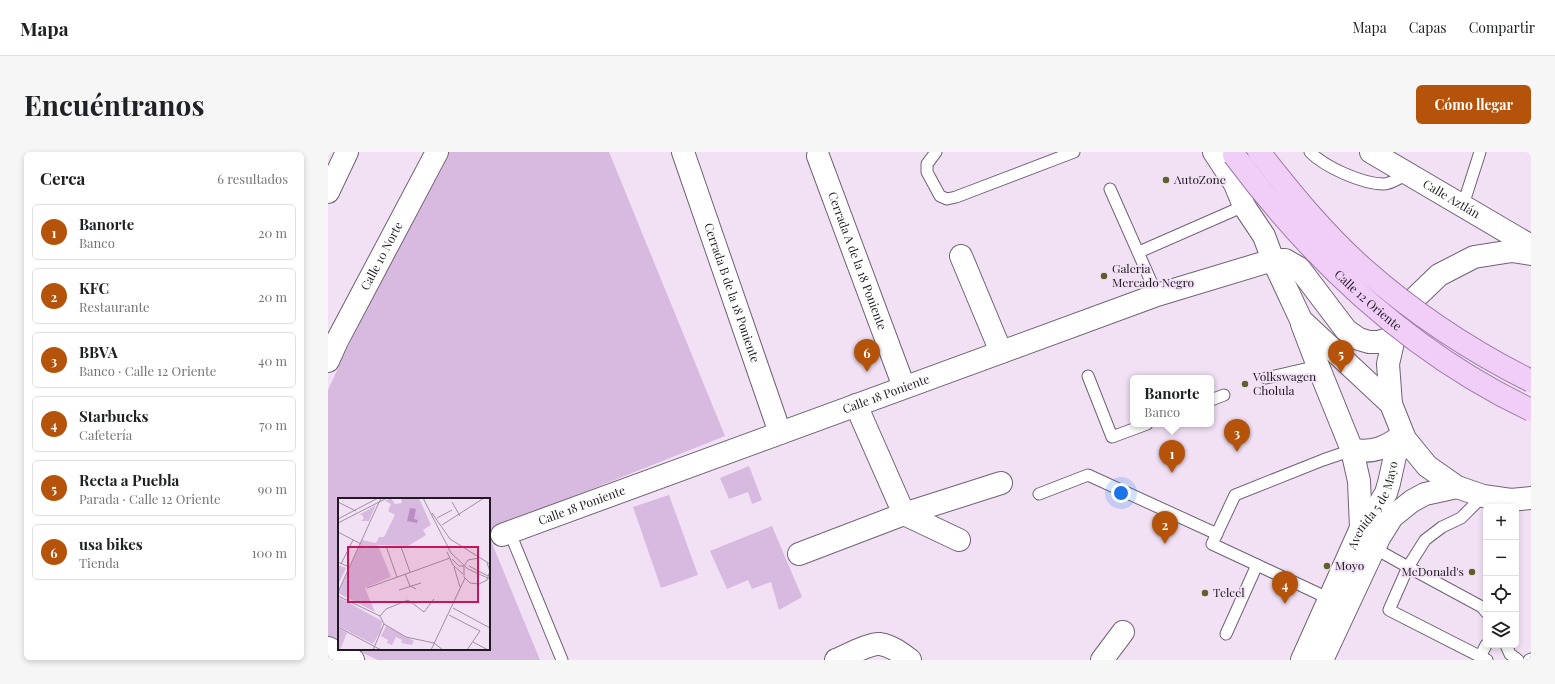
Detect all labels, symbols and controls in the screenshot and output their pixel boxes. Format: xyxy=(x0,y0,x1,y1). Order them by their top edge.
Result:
text: Mapa xyxy=(20,15,69,41)
text: Mapa xyxy=(1352,18,1387,37)
text: Capas xyxy=(1409,18,1447,37)
text: Compartir xyxy=(1469,18,1535,37)
button: Cómo llegar xyxy=(1416,85,1531,124)
text: Encuéntranos xyxy=(24,86,204,123)
text: Cerca xyxy=(40,167,85,189)
text: 6 resultados xyxy=(217,170,288,187)
place label: AutoZone xyxy=(1173,171,1226,187)
marker: AutoZone xyxy=(1161,175,1171,185)
street label: Calle Aztlán xyxy=(1420,175,1483,221)
street label: Cerrada A de la 18 Poniente xyxy=(825,189,891,332)
text: Banorte xyxy=(79,214,134,234)
street label: Calle 10 Norte xyxy=(356,219,406,293)
street label: Cerrada B de la 18 Poniente xyxy=(701,221,764,364)
text: 1 xyxy=(52,224,56,241)
text: 20 m xyxy=(258,224,287,241)
text: Banco xyxy=(79,234,115,251)
place label: Galeria Mercado Negro xyxy=(1112,260,1195,290)
street label: Calle 12 Oriente xyxy=(1331,266,1405,334)
marker: Galeria Mercado Negro xyxy=(1099,271,1109,281)
text: KFC xyxy=(79,278,109,298)
text: 2 xyxy=(51,288,57,305)
text: 20 m xyxy=(258,288,287,305)
text: Restaurante xyxy=(79,298,150,315)
pin: 6 xyxy=(854,339,880,372)
pin: 5 xyxy=(1328,340,1354,373)
text: BBVA xyxy=(79,342,118,362)
text: 3 xyxy=(51,352,57,369)
text: 40 m xyxy=(258,352,287,369)
text: Banco · Calle 12 Oriente xyxy=(79,362,216,379)
place label: Volkswagen Cholula xyxy=(1252,368,1316,398)
street label: Calle 18 Poniente xyxy=(840,370,931,417)
popup xyxy=(1130,375,1214,427)
marker: Volkswagen Cholula xyxy=(1240,379,1250,389)
text: Banorte xyxy=(1144,383,1200,403)
text: Banco xyxy=(1144,403,1180,420)
text: Starbucks xyxy=(79,406,149,426)
text: 4 xyxy=(51,416,57,433)
text: 70 m xyxy=(259,416,287,433)
pin: 3 xyxy=(1224,419,1250,452)
text: Cafetería xyxy=(79,426,132,443)
pin: 1 xyxy=(1159,440,1185,473)
street label: Avenida 5 de Mayo xyxy=(1343,459,1401,553)
text: Recta a Puebla xyxy=(79,470,179,490)
text: 5 xyxy=(51,480,57,497)
text: 90 m xyxy=(258,480,287,497)
street label: Calle 18 Poniente xyxy=(536,482,627,528)
your location xyxy=(1111,483,1131,503)
text: Parada · Calle 12 Oriente xyxy=(79,490,221,507)
inset map xyxy=(338,498,490,650)
map controls xyxy=(1483,504,1519,648)
button: + xyxy=(1483,504,1519,540)
pin: 2 xyxy=(1152,511,1178,544)
text: usa bikes xyxy=(79,534,143,554)
button: − xyxy=(1483,540,1519,576)
text: 6 xyxy=(50,544,58,561)
text: 100 m xyxy=(252,544,287,561)
text: Tienda xyxy=(79,554,119,571)
place label: Moyo xyxy=(1335,557,1365,573)
marker: Moyo xyxy=(1322,561,1332,571)
place label: McDonald's xyxy=(1402,563,1464,579)
marker: McDonald's xyxy=(1467,567,1477,577)
pin: 4 xyxy=(1272,571,1298,604)
button: locate xyxy=(1483,576,1519,612)
place label: Telcel xyxy=(1213,584,1245,600)
marker: Telcel xyxy=(1200,588,1210,598)
button: layers xyxy=(1483,612,1519,648)

